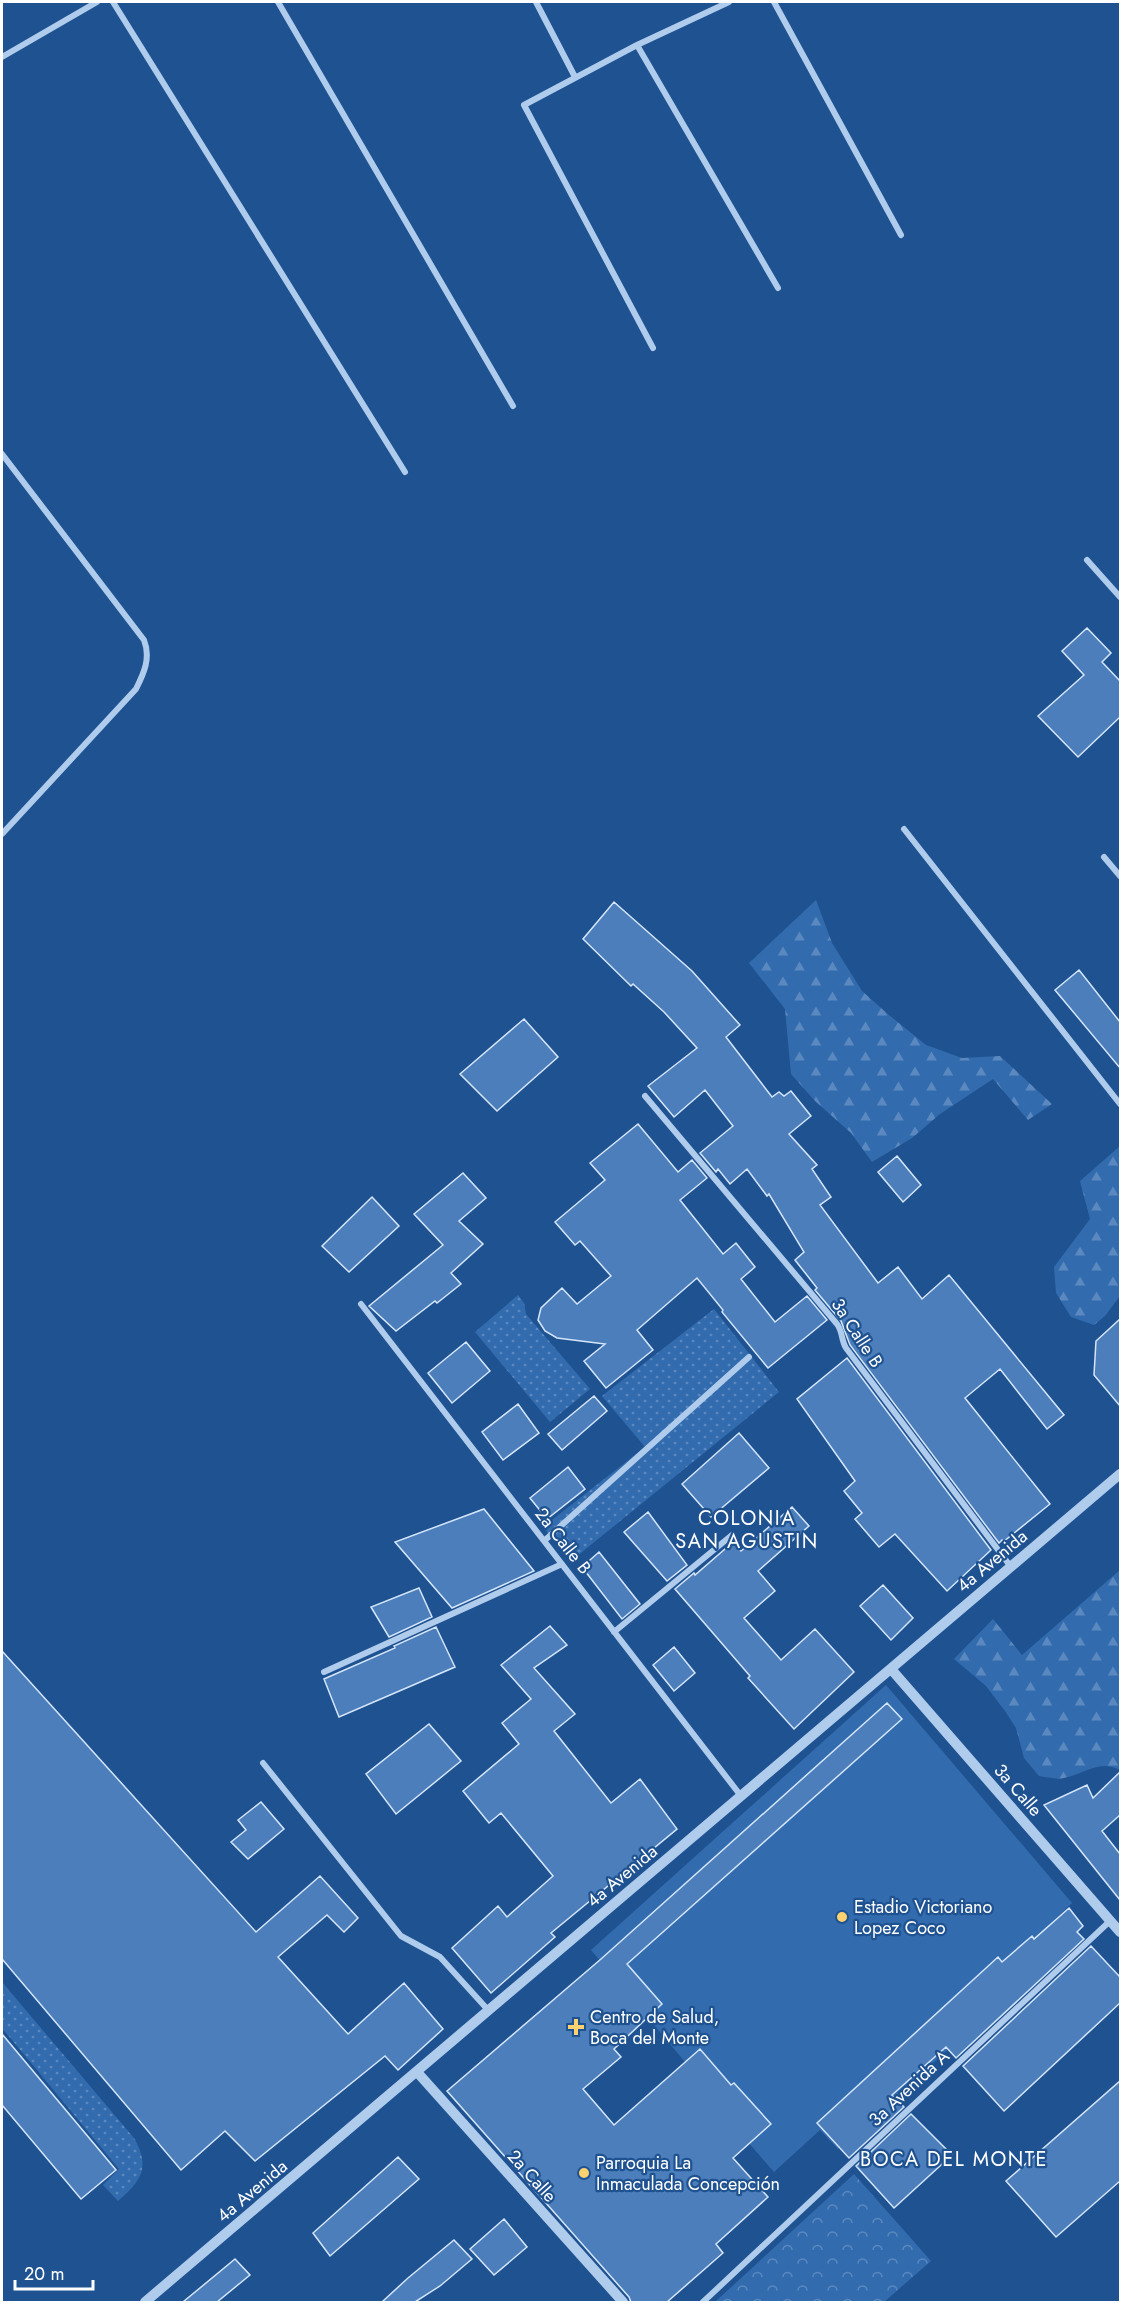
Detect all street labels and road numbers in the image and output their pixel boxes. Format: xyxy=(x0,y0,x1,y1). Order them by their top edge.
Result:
street label: 3a Calle B xyxy=(825,1293,889,1373)
street label: 2a Calle B xyxy=(529,1502,597,1580)
street label: 4a Avenida xyxy=(951,1524,1033,1598)
street label: 3a Calle xyxy=(988,1758,1048,1822)
street label: 4a Avenida xyxy=(581,1839,663,1913)
street label: 3a Avenida A xyxy=(863,2044,955,2132)
street label: 2a Calle xyxy=(501,2144,563,2208)
street label: 4a Avenida xyxy=(211,2154,293,2228)

